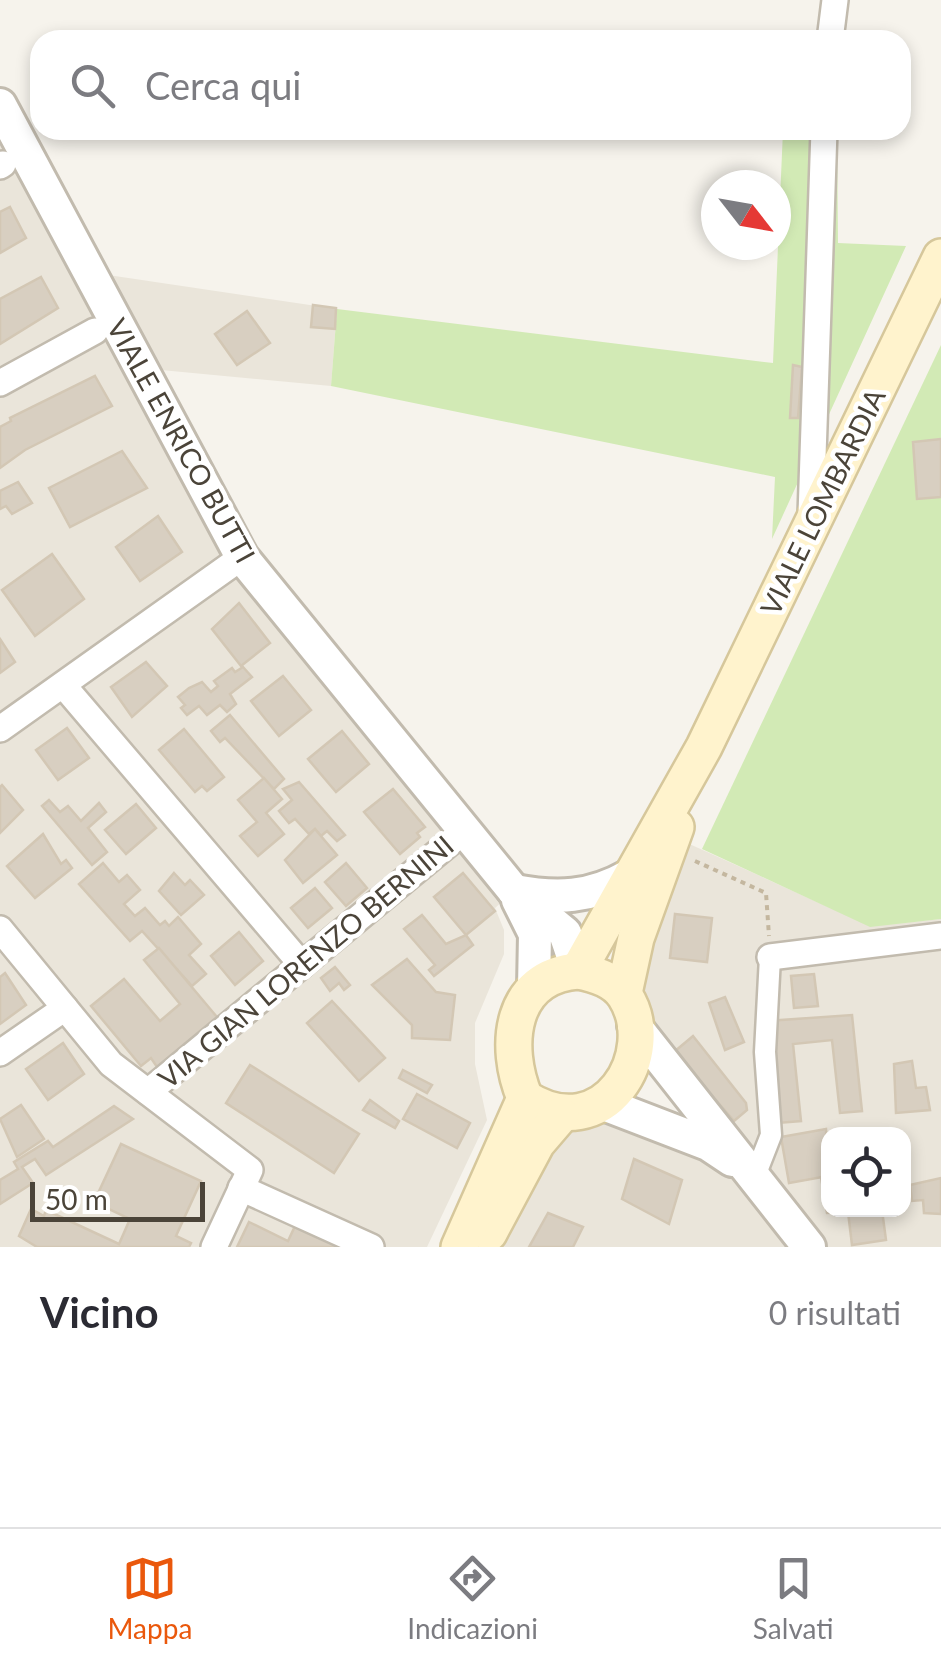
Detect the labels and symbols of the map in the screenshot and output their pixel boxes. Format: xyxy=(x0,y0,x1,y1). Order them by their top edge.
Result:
north arrow xyxy=(701,170,791,260)
street label: VIALE ENRICO BUTTI xyxy=(101,312,263,569)
street label: VIALE LOMBARDIA xyxy=(753,383,892,620)
street label: VIA GIAN LORENZO BERNINI xyxy=(151,828,460,1095)
scale bar xyxy=(30,1177,205,1222)

